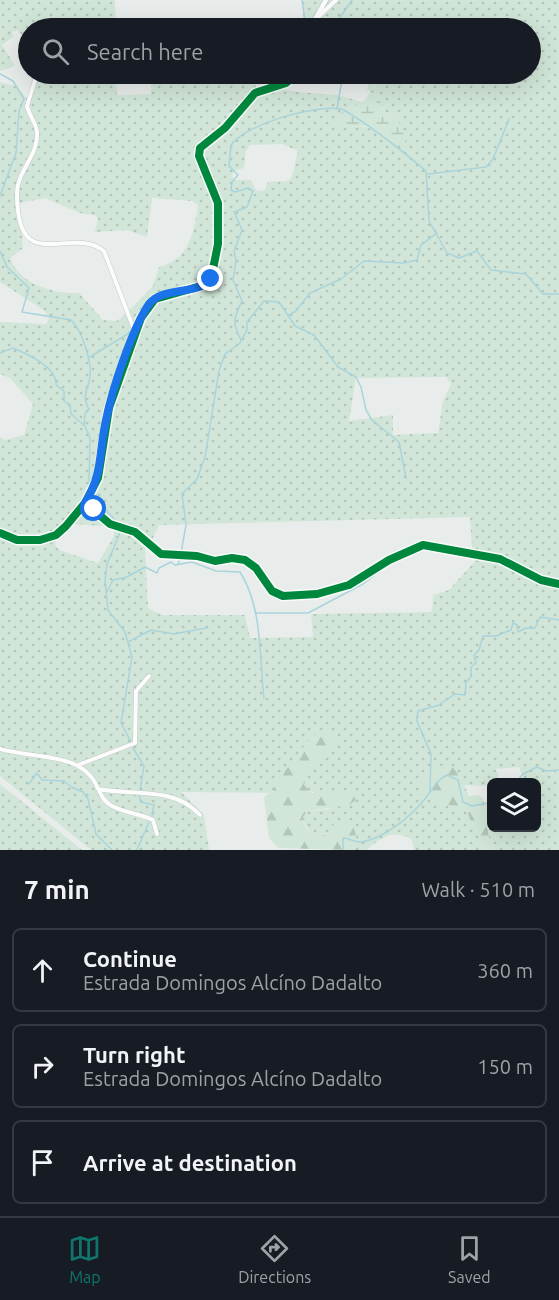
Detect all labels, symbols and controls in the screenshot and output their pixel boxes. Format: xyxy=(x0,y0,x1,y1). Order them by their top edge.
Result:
search box xyxy=(18,18,541,84)
icon: search xyxy=(39,35,72,68)
text: Search here xyxy=(87,39,203,64)
route end xyxy=(197,265,223,291)
route start xyxy=(80,495,106,521)
map controls xyxy=(487,778,541,832)
button: layers xyxy=(487,778,541,832)
text: 7 min xyxy=(24,875,90,904)
text: Walk · 510 m xyxy=(422,878,535,901)
text: Continue xyxy=(83,946,177,971)
icon: ahead xyxy=(26,954,59,987)
text: 360 m xyxy=(477,959,533,982)
text: Estrada Domingos Alcíno Dadalto xyxy=(83,971,382,994)
text: Turn right xyxy=(83,1042,185,1067)
icon: right xyxy=(26,1050,59,1083)
text: 150 m xyxy=(477,1055,533,1078)
text: Estrada Domingos Alcíno Dadalto xyxy=(83,1067,382,1090)
icon: arrive xyxy=(26,1146,59,1179)
text: Arrive at destination xyxy=(83,1150,297,1175)
tab: Map xyxy=(68,1232,101,1286)
tab: Directions xyxy=(238,1232,311,1286)
tab: Saved xyxy=(448,1232,491,1286)

